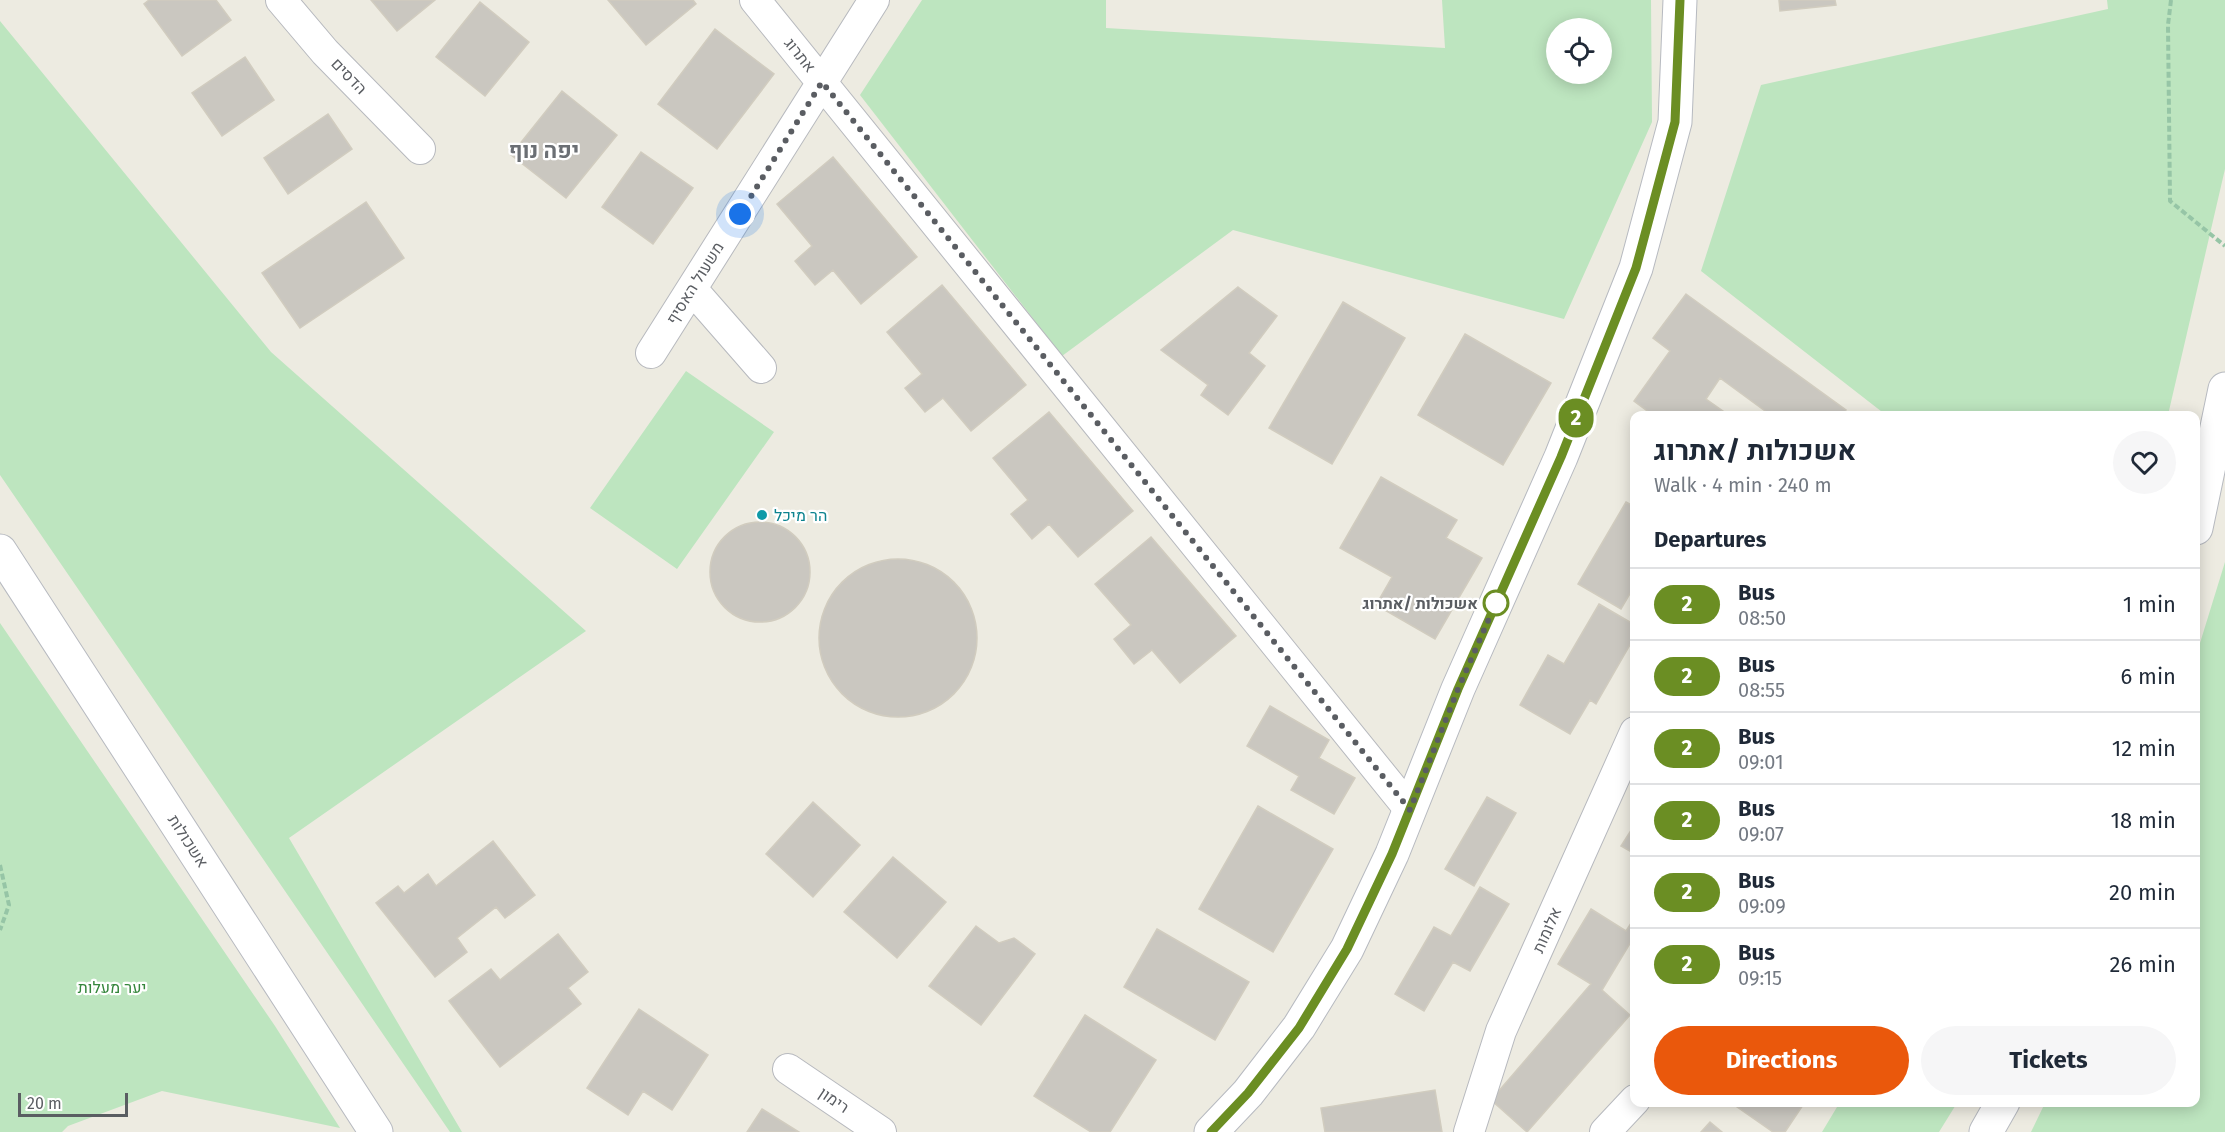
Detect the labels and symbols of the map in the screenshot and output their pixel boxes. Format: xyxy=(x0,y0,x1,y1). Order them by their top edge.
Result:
street label: אתרוג xyxy=(780,34,820,76)
street label: הדסים xyxy=(327,54,371,98)
district label: יפה נוף xyxy=(509,137,579,164)
your location xyxy=(725,199,755,229)
street label: משעול האסיף xyxy=(662,238,728,328)
line badge: 2 xyxy=(1556,398,1596,438)
place label: הר מיכל xyxy=(774,506,827,525)
marker: הר מיכל xyxy=(755,508,769,522)
marker: אשכולות /אתרוג xyxy=(1483,590,1509,616)
place label: אשכולות /אתרוג xyxy=(1362,594,1478,613)
street label: אשכולות xyxy=(164,811,212,871)
street label: אלומות xyxy=(1529,904,1565,956)
park label: יער מעלות xyxy=(78,978,146,997)
street label: רימון xyxy=(815,1083,853,1117)
scale bar xyxy=(18,1090,128,1118)

